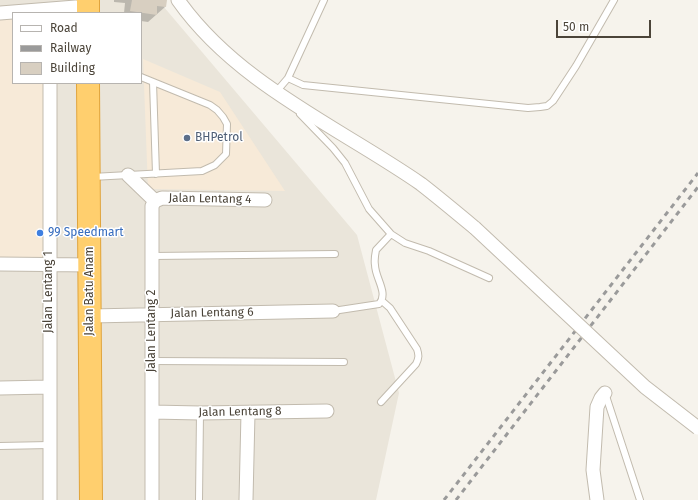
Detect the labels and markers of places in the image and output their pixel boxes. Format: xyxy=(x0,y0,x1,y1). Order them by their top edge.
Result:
place label: BHPetrol xyxy=(195,131,243,145)
marker: BHPetrol xyxy=(182,133,192,143)
place label: 99 Speedmart xyxy=(48,226,123,240)
marker: 99 Speedmart xyxy=(35,228,45,238)

